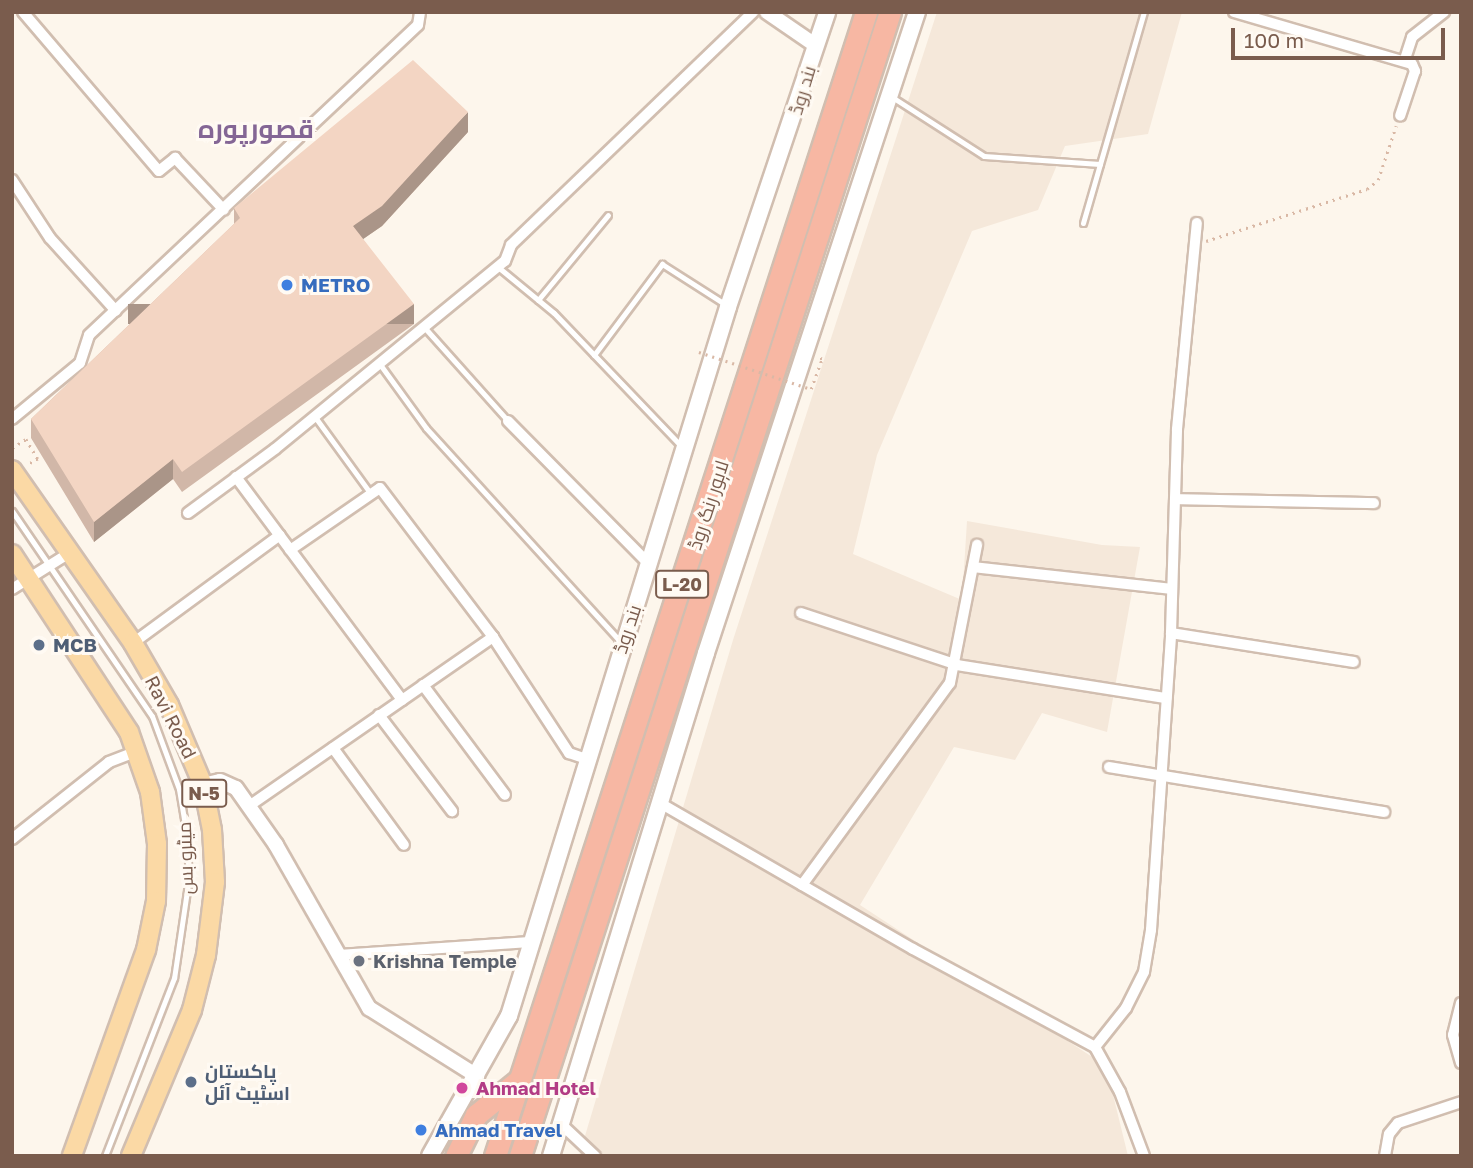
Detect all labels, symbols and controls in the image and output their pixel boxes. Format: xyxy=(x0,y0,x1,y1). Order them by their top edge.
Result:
scale bar xyxy=(1235,14,1448,58)
text: 100 m xyxy=(1244,27,1304,53)
street label: بند روڈ xyxy=(784,63,820,117)
district label: قصورپورہ xyxy=(198,113,314,145)
place label: METRO xyxy=(301,274,370,296)
marker: METRO xyxy=(279,277,295,293)
street label: لاہور رنگ روڈ xyxy=(683,457,733,553)
road number: L-20 xyxy=(654,570,710,598)
street label: بند روڈ xyxy=(608,602,646,656)
place label: MCB xyxy=(53,634,97,656)
marker: MCB xyxy=(31,637,47,653)
street label: Ravi Road xyxy=(140,672,202,762)
road number: N-5 xyxy=(181,778,227,808)
street label: میٹرو بس xyxy=(172,821,198,895)
place label: Krishna Temple xyxy=(373,950,517,972)
marker: Krishna Temple xyxy=(351,953,367,969)
place label: پاکستان اسٹیٹ آئل xyxy=(205,1060,290,1104)
marker: پاکستان اسٹیٹ آئل xyxy=(183,1074,199,1090)
place label: Ahmad Hotel xyxy=(476,1077,596,1099)
marker: Ahmad Hotel xyxy=(454,1080,470,1096)
place label: Ahmad Travel xyxy=(435,1119,562,1141)
marker: Ahmad Travel xyxy=(413,1122,429,1138)

